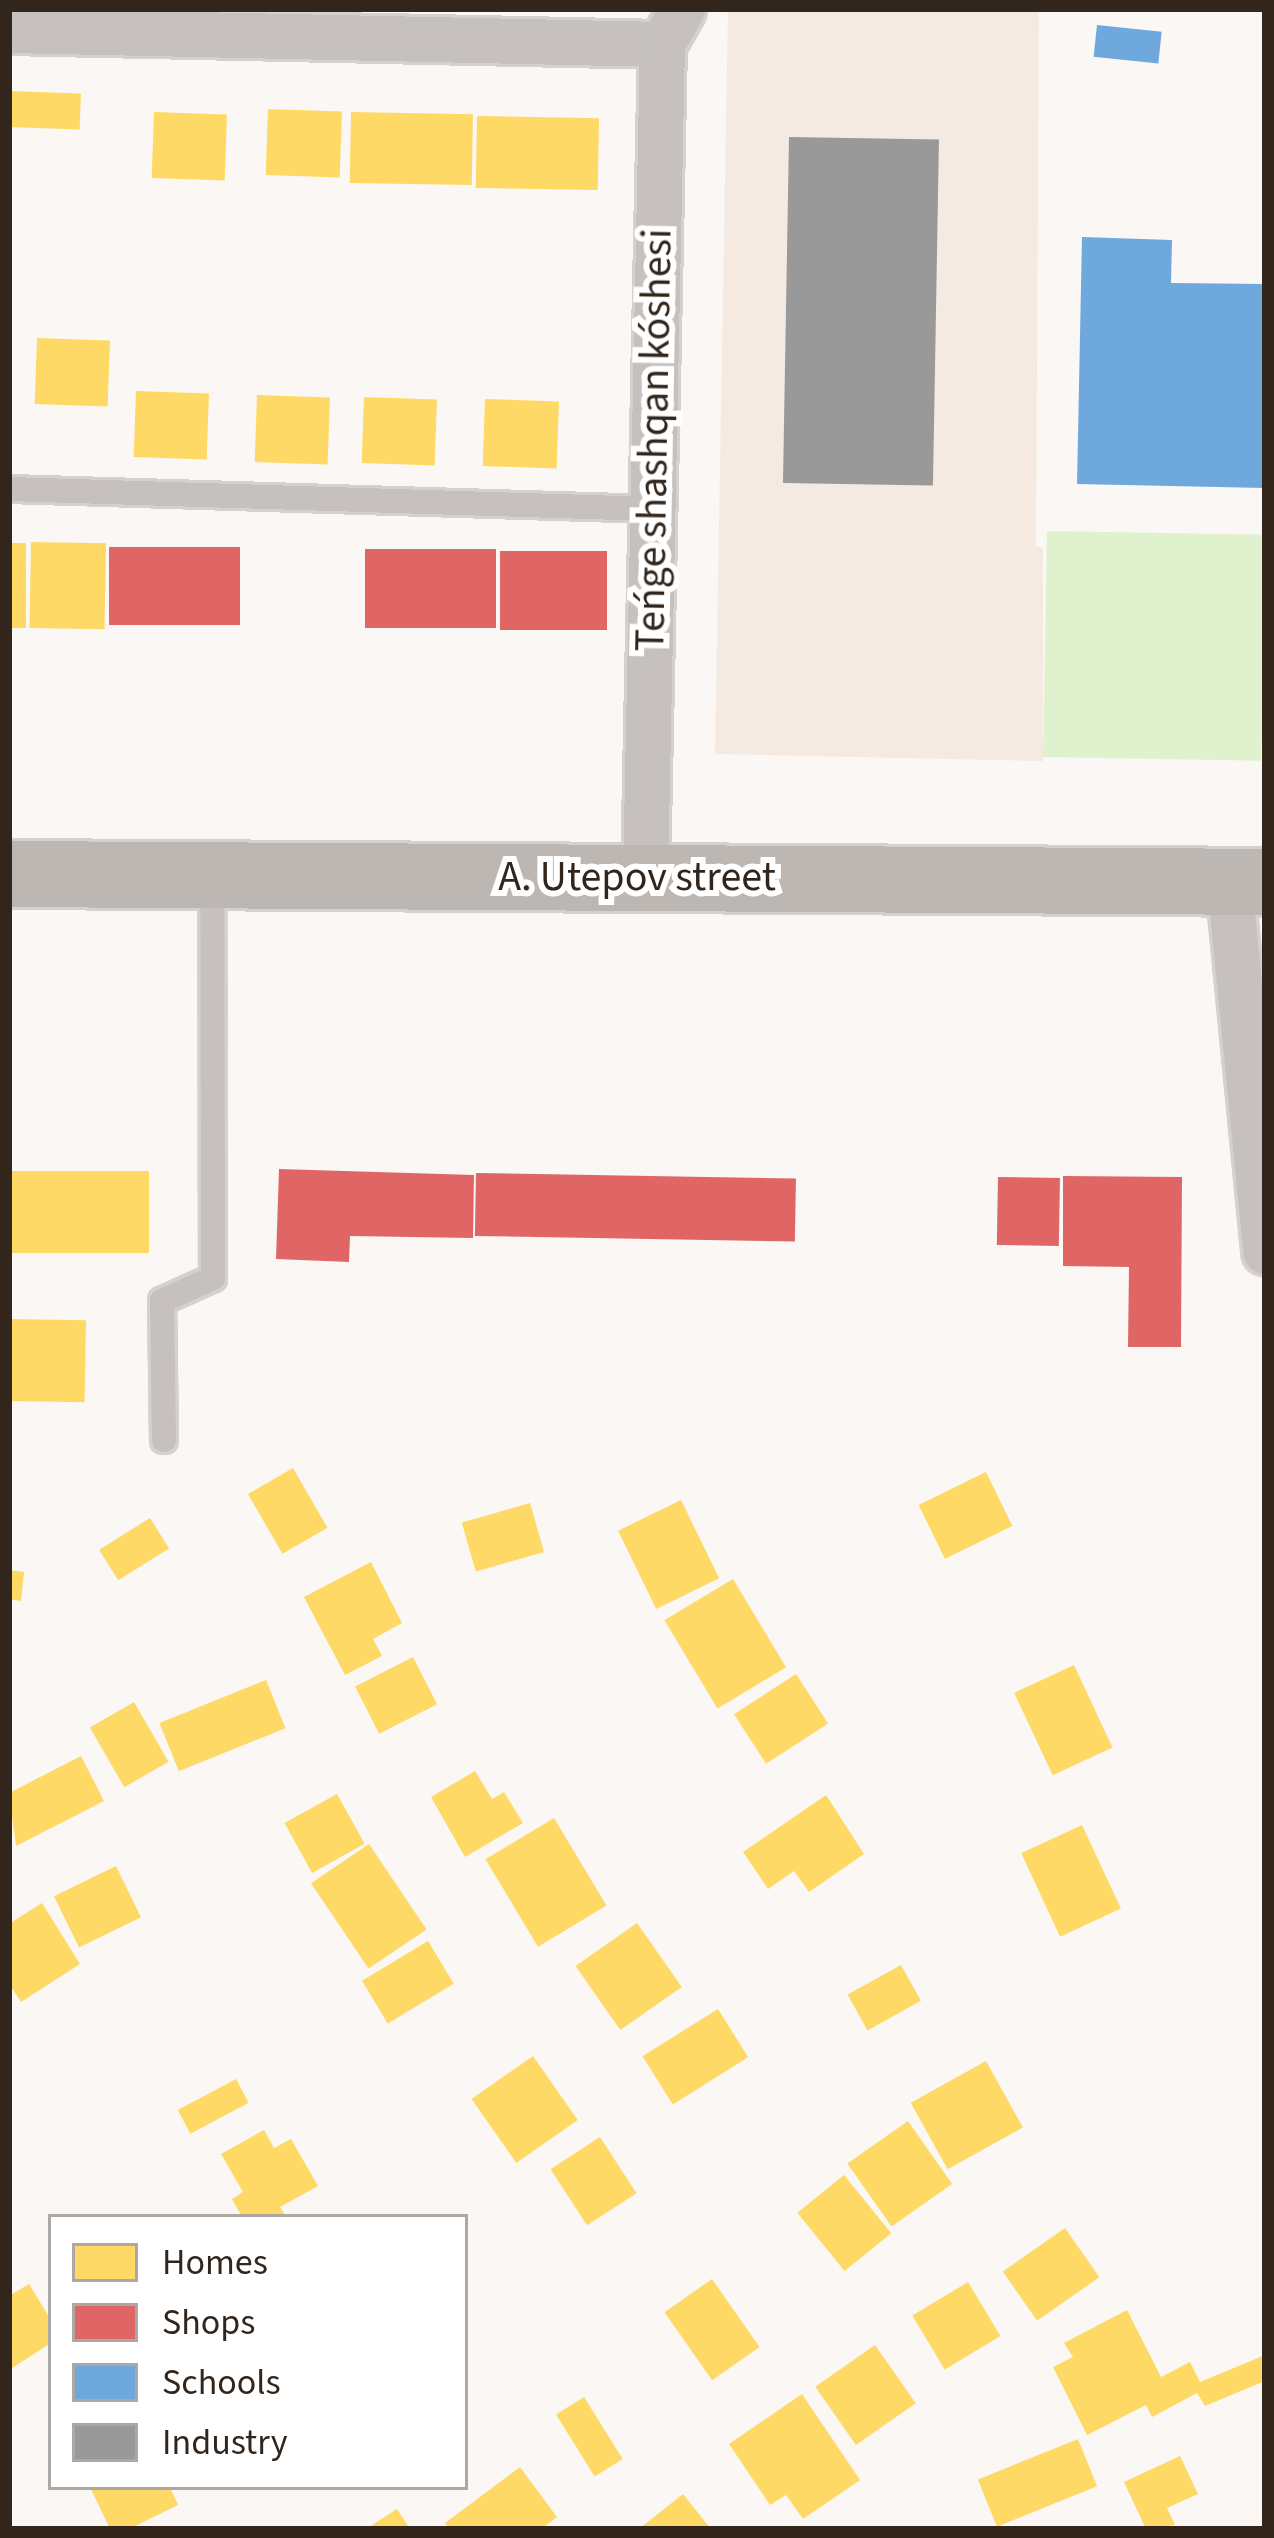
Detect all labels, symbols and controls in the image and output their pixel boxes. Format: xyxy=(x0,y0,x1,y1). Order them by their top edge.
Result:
street label: Teńge shashqan kóshesi xyxy=(625,228,683,652)
street label: A. Utepov street xyxy=(498,852,776,902)
legend xyxy=(48,2214,468,2490)
text: Homes xyxy=(162,2237,268,2288)
text: Shops xyxy=(162,2297,255,2348)
text: Schools xyxy=(162,2357,281,2408)
text: Industry xyxy=(162,2417,287,2468)

